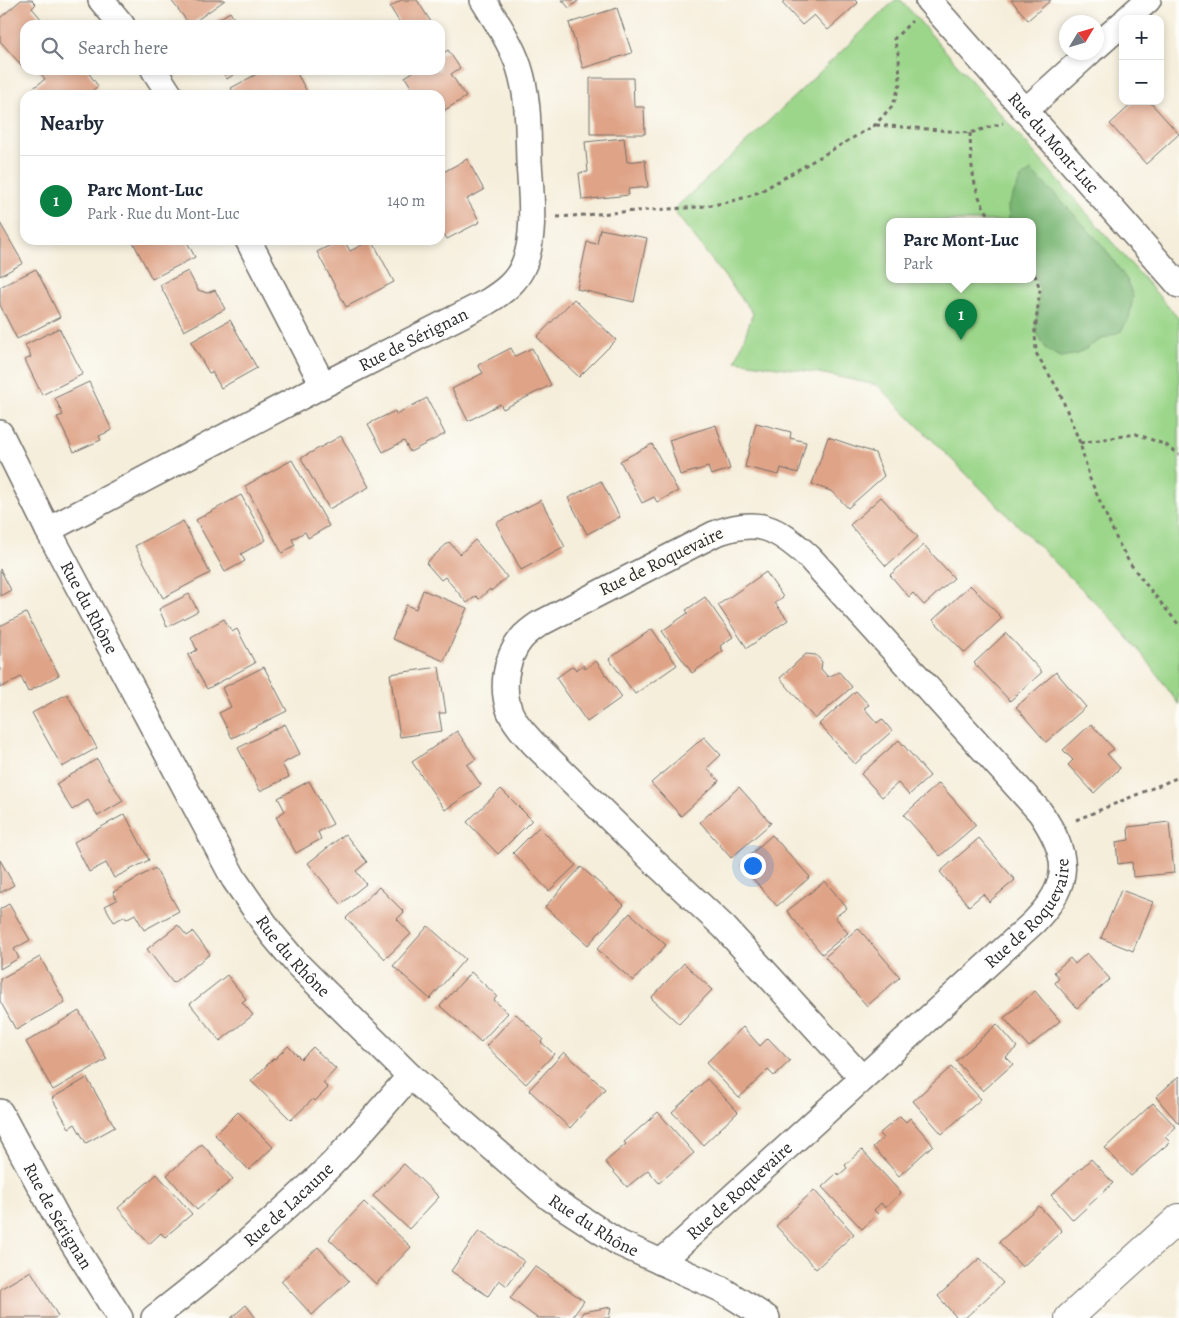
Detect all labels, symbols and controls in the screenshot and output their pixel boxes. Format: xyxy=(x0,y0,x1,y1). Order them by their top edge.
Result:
north arrow xyxy=(1059,15,1104,60)
map controls xyxy=(1119,15,1164,105)
button: + xyxy=(1119,15,1164,60)
search box xyxy=(20,20,445,75)
icon: search xyxy=(38,34,66,62)
text: Search here xyxy=(78,35,168,61)
button: − xyxy=(1119,60,1164,105)
street label: Rue du Mont-Luc xyxy=(1002,87,1105,198)
text: Nearby xyxy=(40,109,103,137)
text: Parc Mont-Luc xyxy=(87,177,203,203)
text: 1 xyxy=(53,190,59,212)
text: 140 m xyxy=(387,190,425,212)
text: Park · Rue du Mont-Luc xyxy=(87,203,240,225)
popup xyxy=(886,218,1036,283)
text: Parc Mont-Luc xyxy=(903,227,1019,253)
text: Park xyxy=(903,253,933,275)
pin: 1 xyxy=(945,299,977,340)
street label: Rue de Sérignan xyxy=(354,302,472,377)
street label: Rue de Roquevaire xyxy=(595,520,727,602)
street label: Rue du Rhône xyxy=(55,557,124,658)
your location xyxy=(740,853,766,879)
street label: Rue de Roquevaire xyxy=(979,857,1075,974)
street label: Rue du Rhône xyxy=(250,910,336,1002)
street label: Rue de Roquevaire xyxy=(681,1136,798,1245)
street label: Rue de Lacaune xyxy=(238,1157,339,1252)
street label: Rue de Sérignan xyxy=(18,1158,98,1274)
street label: Rue du Rhône xyxy=(544,1188,642,1262)

